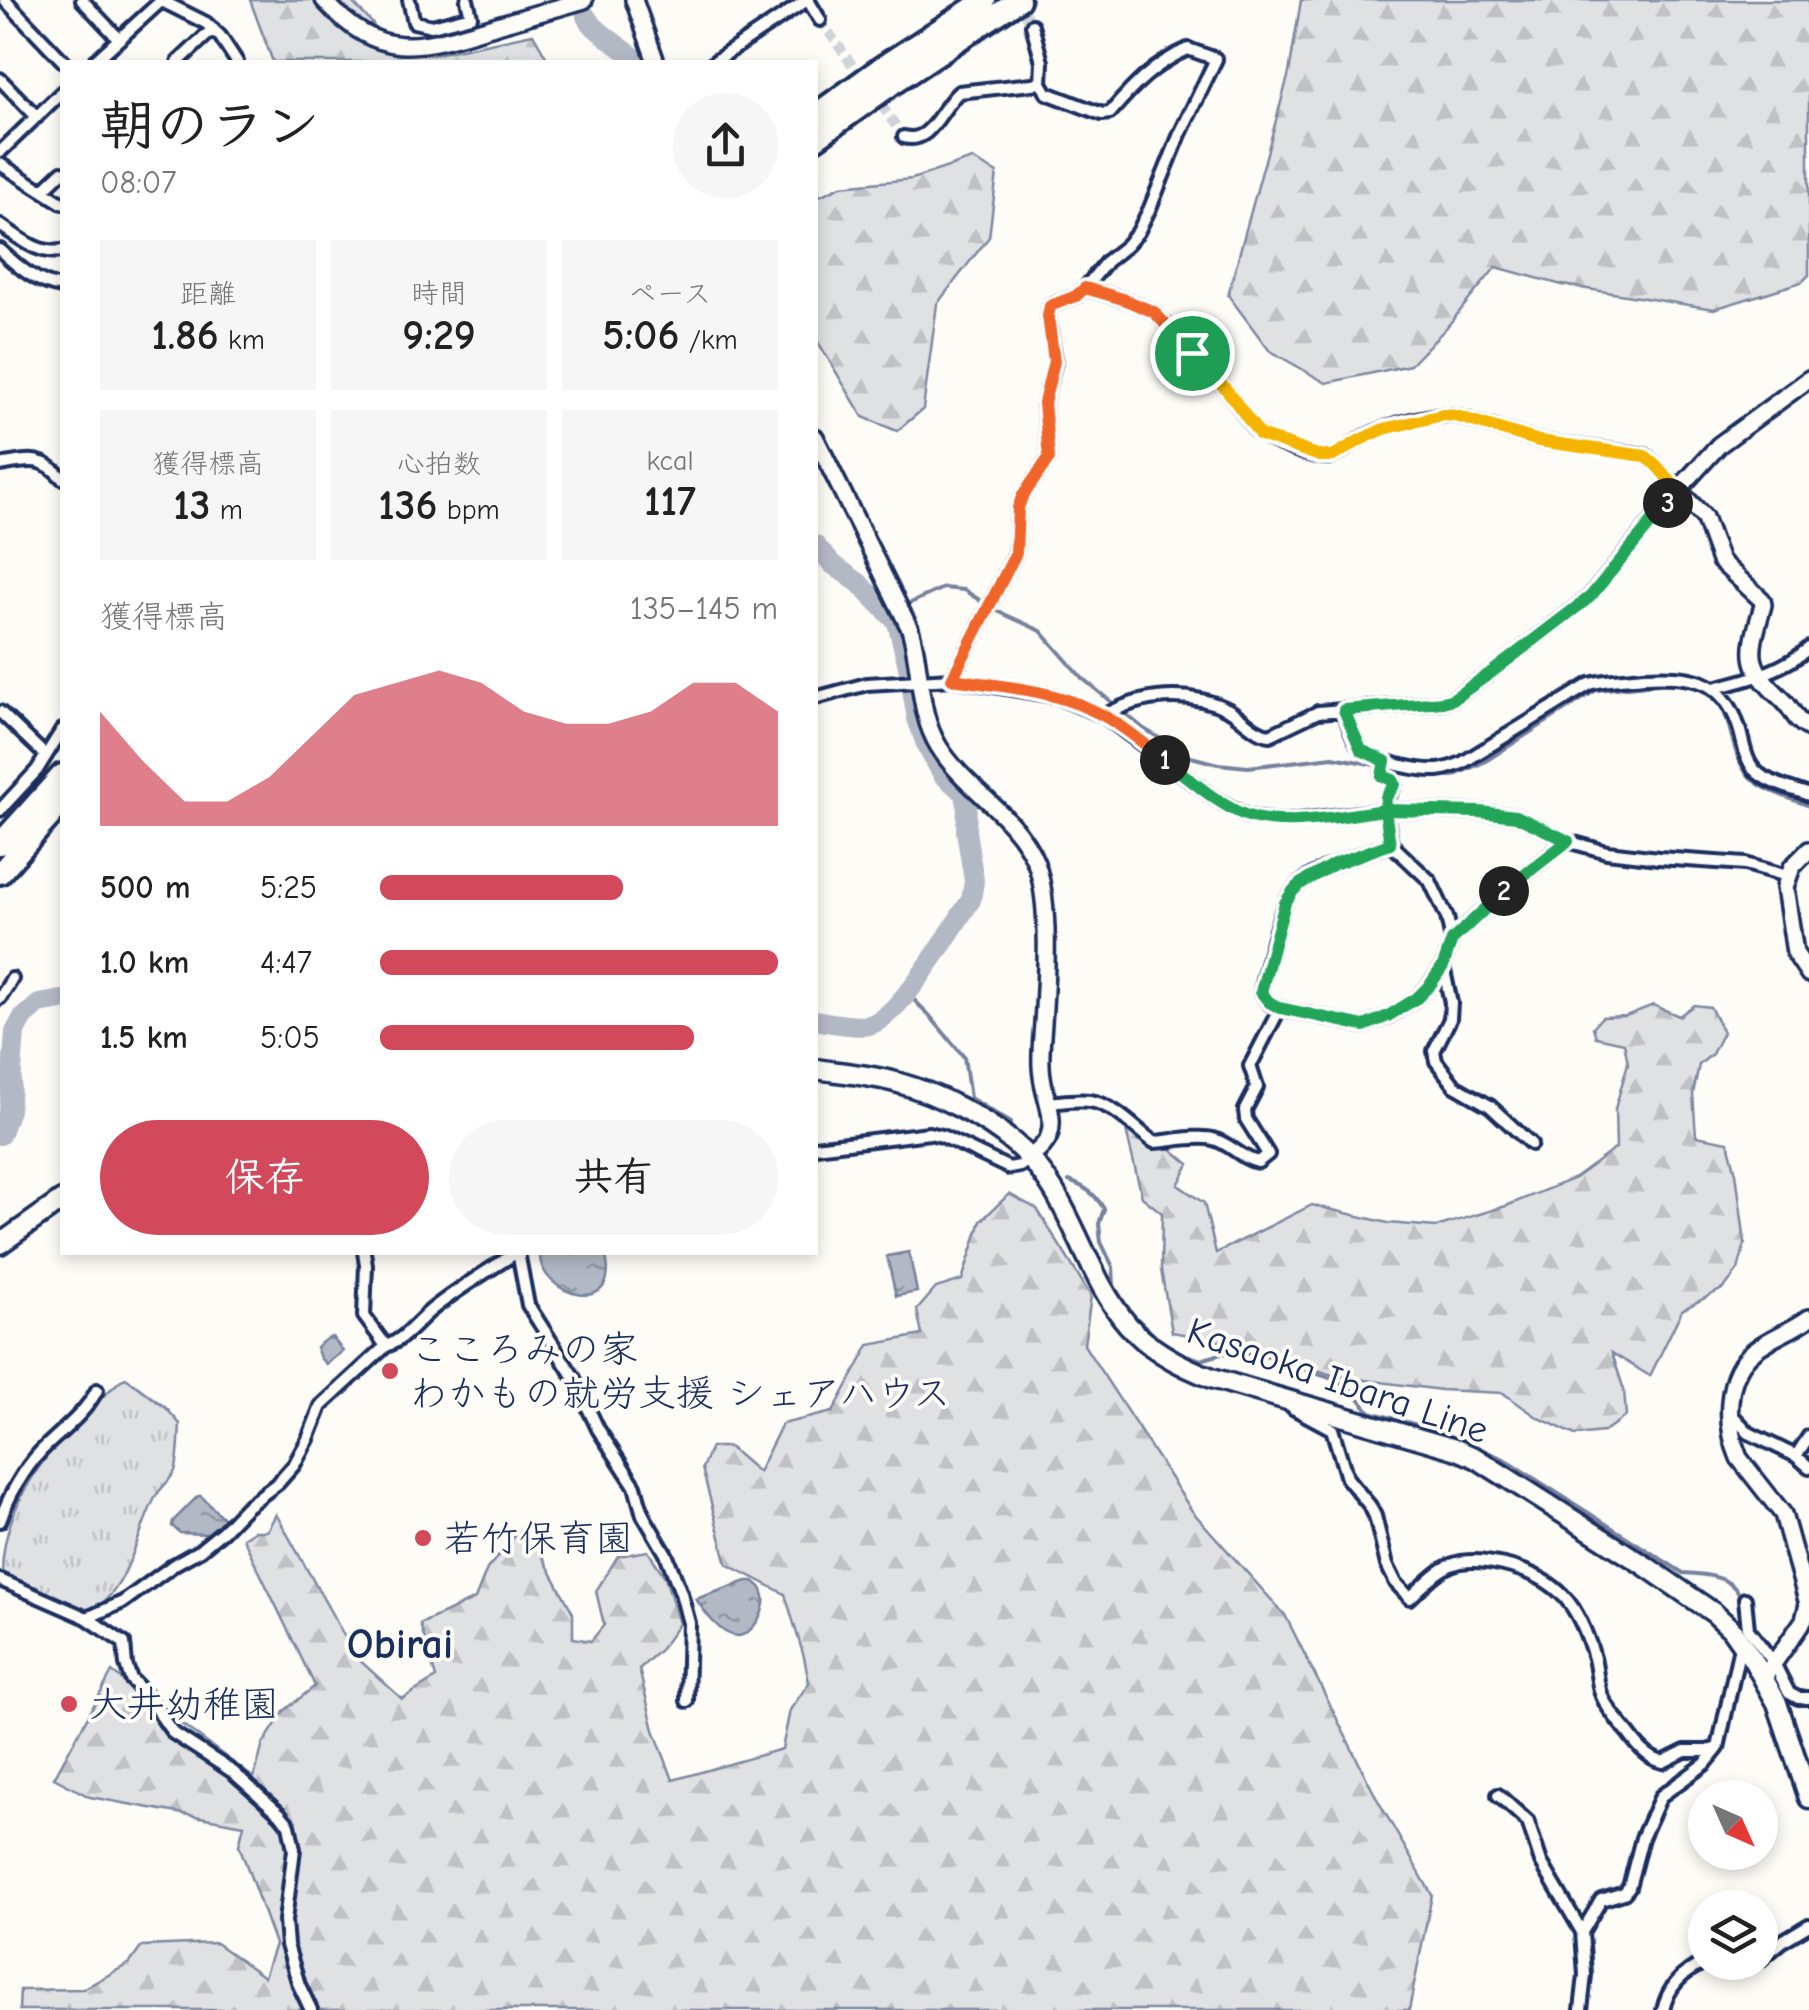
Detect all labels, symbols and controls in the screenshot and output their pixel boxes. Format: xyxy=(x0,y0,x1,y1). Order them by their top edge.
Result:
button: share xyxy=(673,93,778,198)
text: 朝のラン xyxy=(100,94,320,158)
text: 08:07 xyxy=(100,164,176,201)
text: 距離 xyxy=(180,278,236,310)
text: 時間 xyxy=(411,278,467,310)
text: ペース xyxy=(629,278,711,310)
text: 1.86 xyxy=(151,311,219,360)
text: 9:29 xyxy=(402,311,476,360)
text: 5:06 xyxy=(602,311,679,360)
pin xyxy=(1150,311,1235,396)
text: km xyxy=(219,324,265,356)
text: /km xyxy=(679,324,738,356)
icon: arrive xyxy=(1165,326,1220,381)
text: kcal xyxy=(646,445,694,477)
text: 獲得標高 xyxy=(152,448,264,480)
text: 心拍数 xyxy=(397,448,481,480)
text: 117 xyxy=(644,477,696,526)
pin: 3 xyxy=(1643,478,1693,528)
text: 13 xyxy=(173,481,210,530)
text: 136 xyxy=(378,481,437,530)
text: 3 xyxy=(1661,487,1675,519)
text: m xyxy=(210,494,243,526)
text: bpm xyxy=(437,494,500,526)
text: 135–145 m xyxy=(630,590,778,627)
text: 獲得標高 xyxy=(100,598,228,635)
pin: 1 xyxy=(1140,735,1190,785)
text: 1 xyxy=(1159,744,1171,776)
pin: 2 xyxy=(1479,866,1529,916)
text: 500 m xyxy=(100,869,190,906)
text: 5:25 xyxy=(260,869,317,906)
text: 2 xyxy=(1497,875,1511,907)
text: 1.0 km xyxy=(100,944,189,981)
text: 4:47 xyxy=(260,944,312,981)
text: 1.5 km xyxy=(100,1019,188,1056)
text: 5:05 xyxy=(260,1019,320,1056)
button: 保存 xyxy=(100,1120,429,1235)
button: 共有 xyxy=(449,1120,778,1235)
street label: Kasaoka Ibara Line xyxy=(1181,1309,1494,1453)
place label: こころみの家 わかもの就労支援 シェアハウス xyxy=(410,1328,951,1416)
marker: こころみの家 わかもの就労支援 シェアハウス xyxy=(379,1360,401,1382)
place label: 若竹保育園 xyxy=(443,1517,633,1561)
marker: 若竹保育園 xyxy=(412,1527,434,1549)
district label: Obirai xyxy=(347,1620,453,1669)
place label: 大井幼稚園 xyxy=(89,1683,279,1727)
marker: 大井幼稚園 xyxy=(58,1693,80,1715)
north arrow xyxy=(1688,1780,1778,1870)
map controls xyxy=(1688,1780,1778,1980)
button: layers xyxy=(1688,1890,1778,1980)

